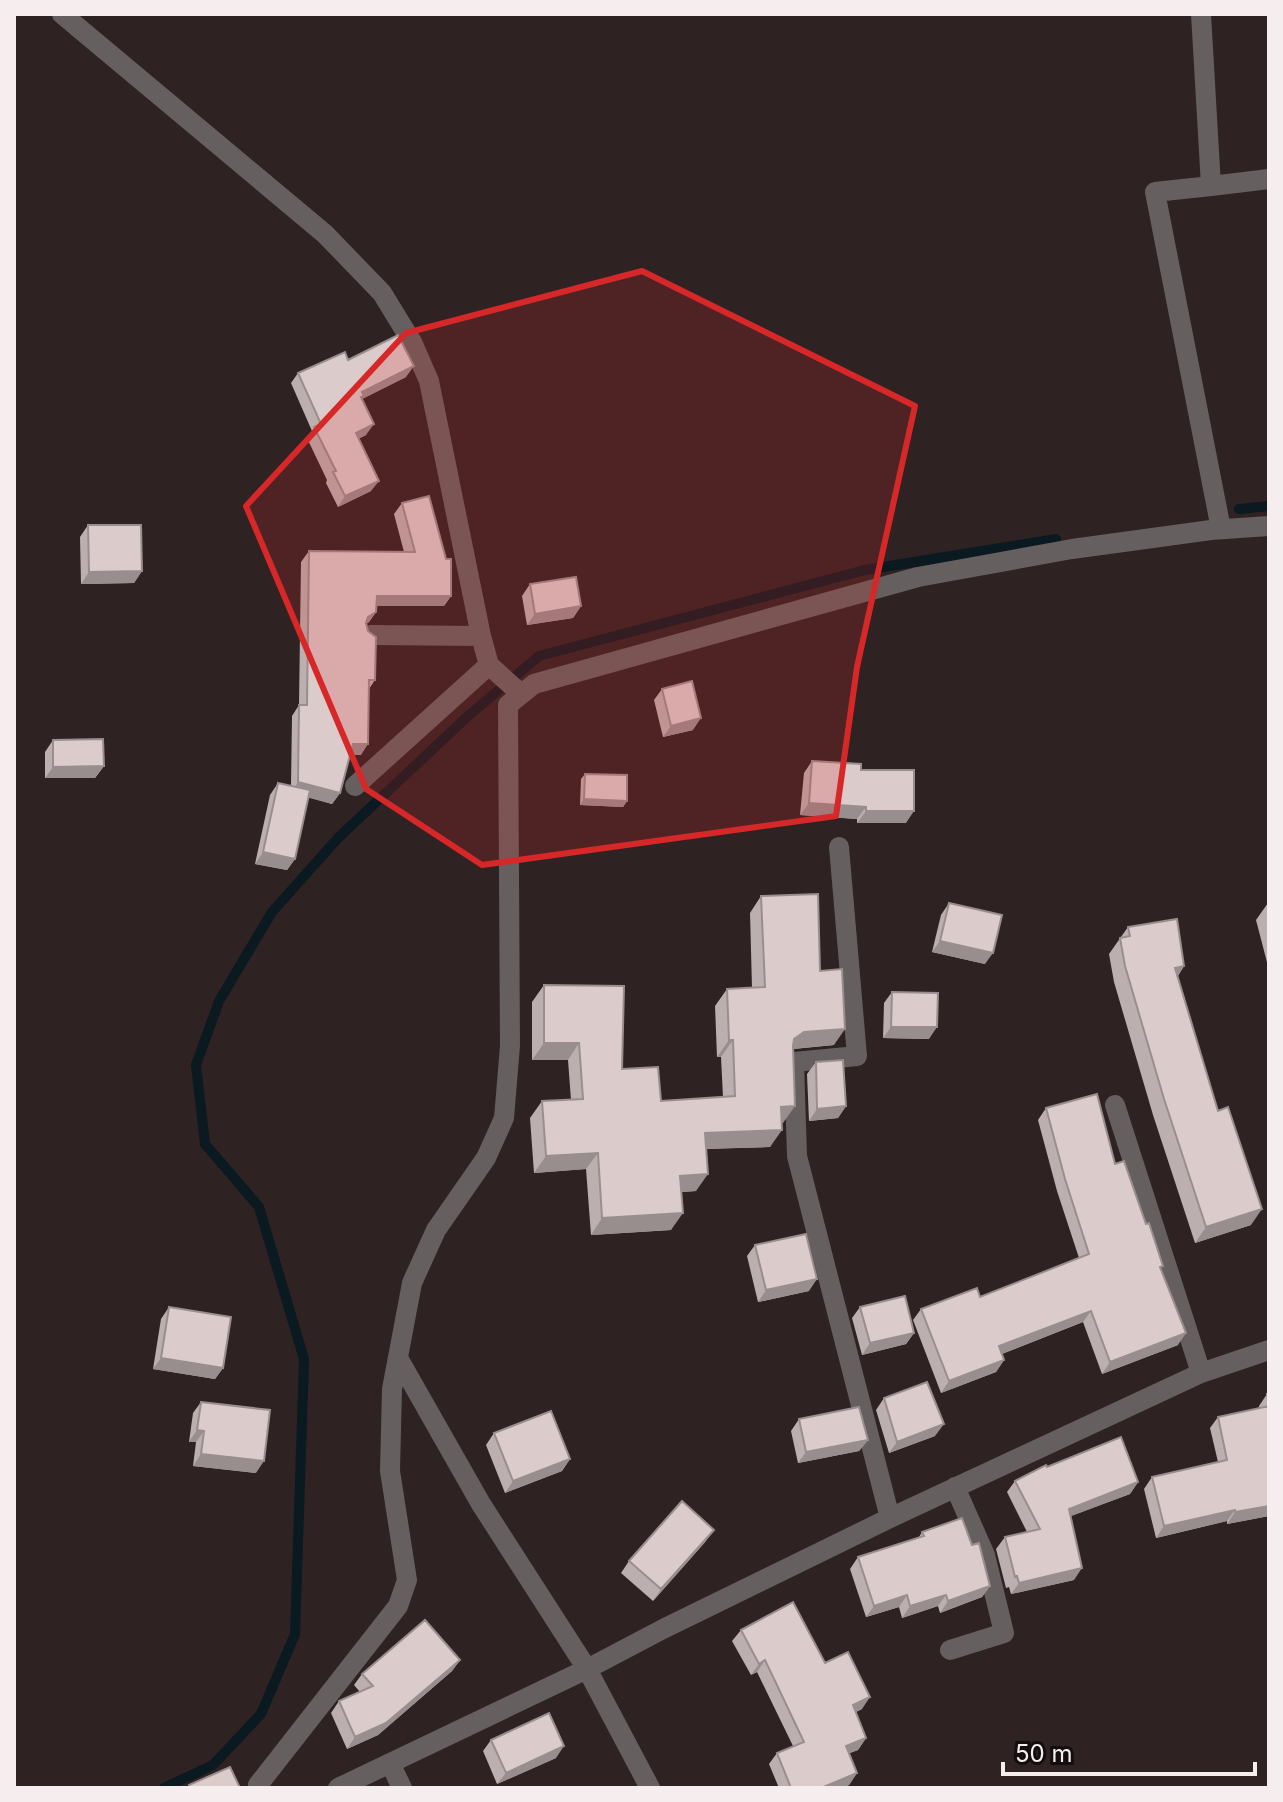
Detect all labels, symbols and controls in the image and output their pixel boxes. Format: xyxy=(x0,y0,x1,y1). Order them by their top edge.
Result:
scale bar xyxy=(1003,1726,1255,1776)
text: 50 m xyxy=(1015,1739,1073,1768)

